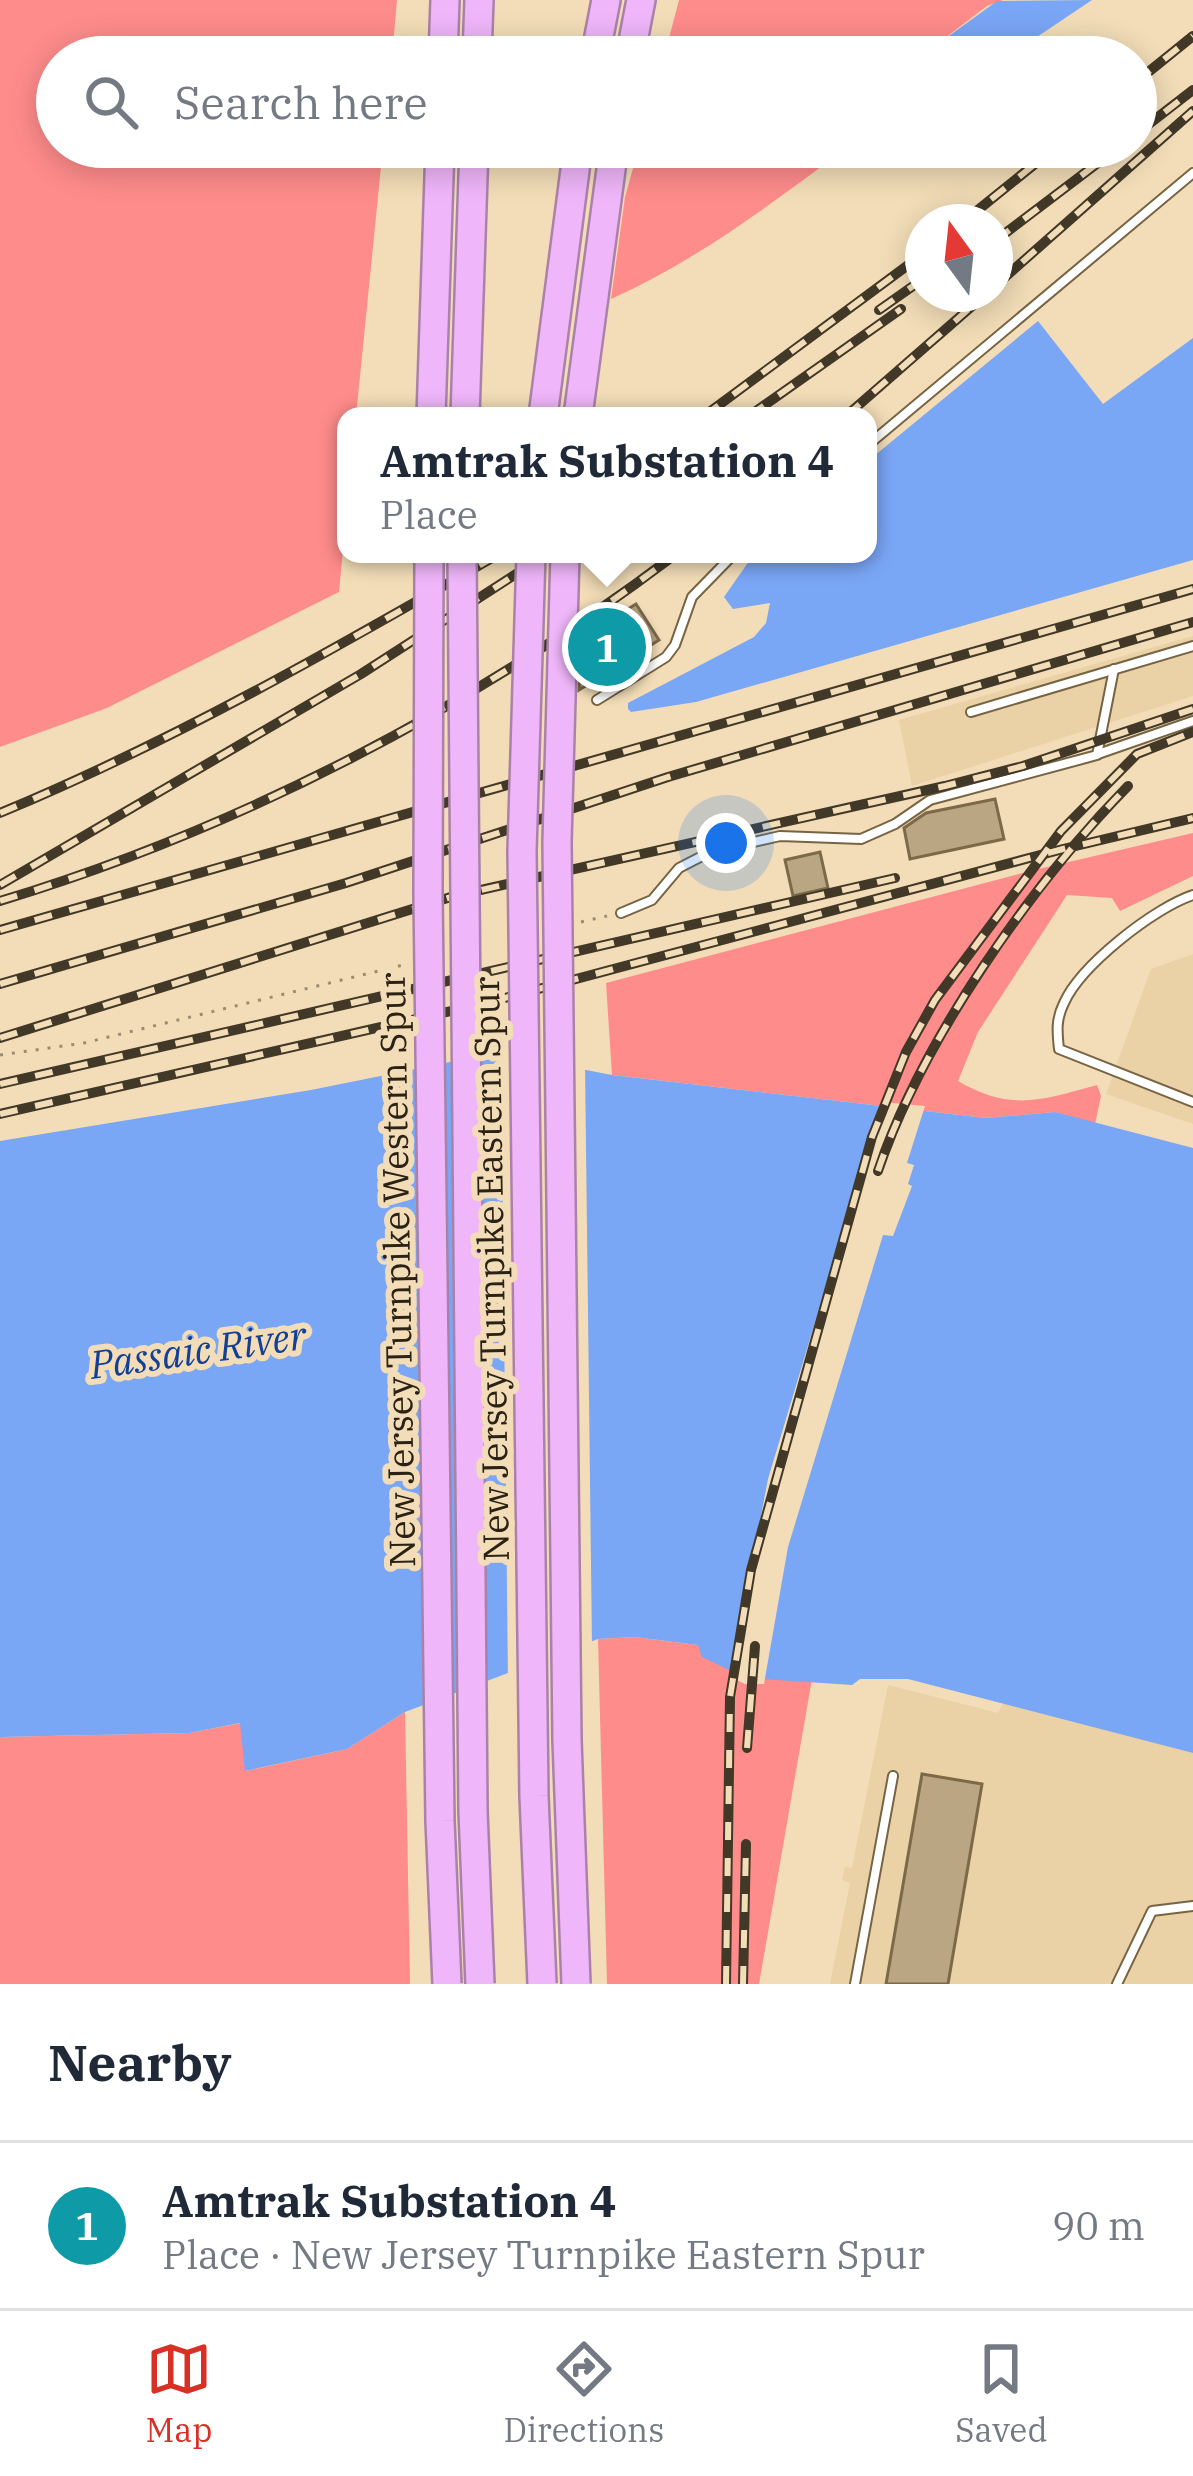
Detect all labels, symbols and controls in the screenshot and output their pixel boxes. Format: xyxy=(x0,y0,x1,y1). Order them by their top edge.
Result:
search box xyxy=(36,36,1157,168)
icon: search xyxy=(78,69,144,135)
text: Search here xyxy=(174,73,428,131)
north arrow xyxy=(905,204,1013,312)
popup xyxy=(337,407,877,563)
text: Amtrak Substation 4 xyxy=(380,431,834,489)
text: Place xyxy=(380,489,478,540)
pin: 1 xyxy=(568,602,646,692)
your location xyxy=(696,813,756,873)
street label: New Jersey Turnpike Western Spur xyxy=(368,972,425,1568)
street label: New Jersey Turnpike Eastern Spur xyxy=(462,976,519,1562)
water label: Passaic River xyxy=(85,1309,310,1390)
text: Nearby xyxy=(48,2029,232,2095)
text: Amtrak Substation 4 xyxy=(162,2171,617,2229)
text: 1 xyxy=(75,2200,99,2251)
text: 90 m xyxy=(1052,2200,1145,2251)
text: Place · New Jersey Turnpike Eastern Spur xyxy=(162,2229,925,2280)
tab: Map xyxy=(145,2336,212,2451)
tab: Directions xyxy=(503,2336,664,2451)
tab: Saved xyxy=(955,2336,1048,2451)

